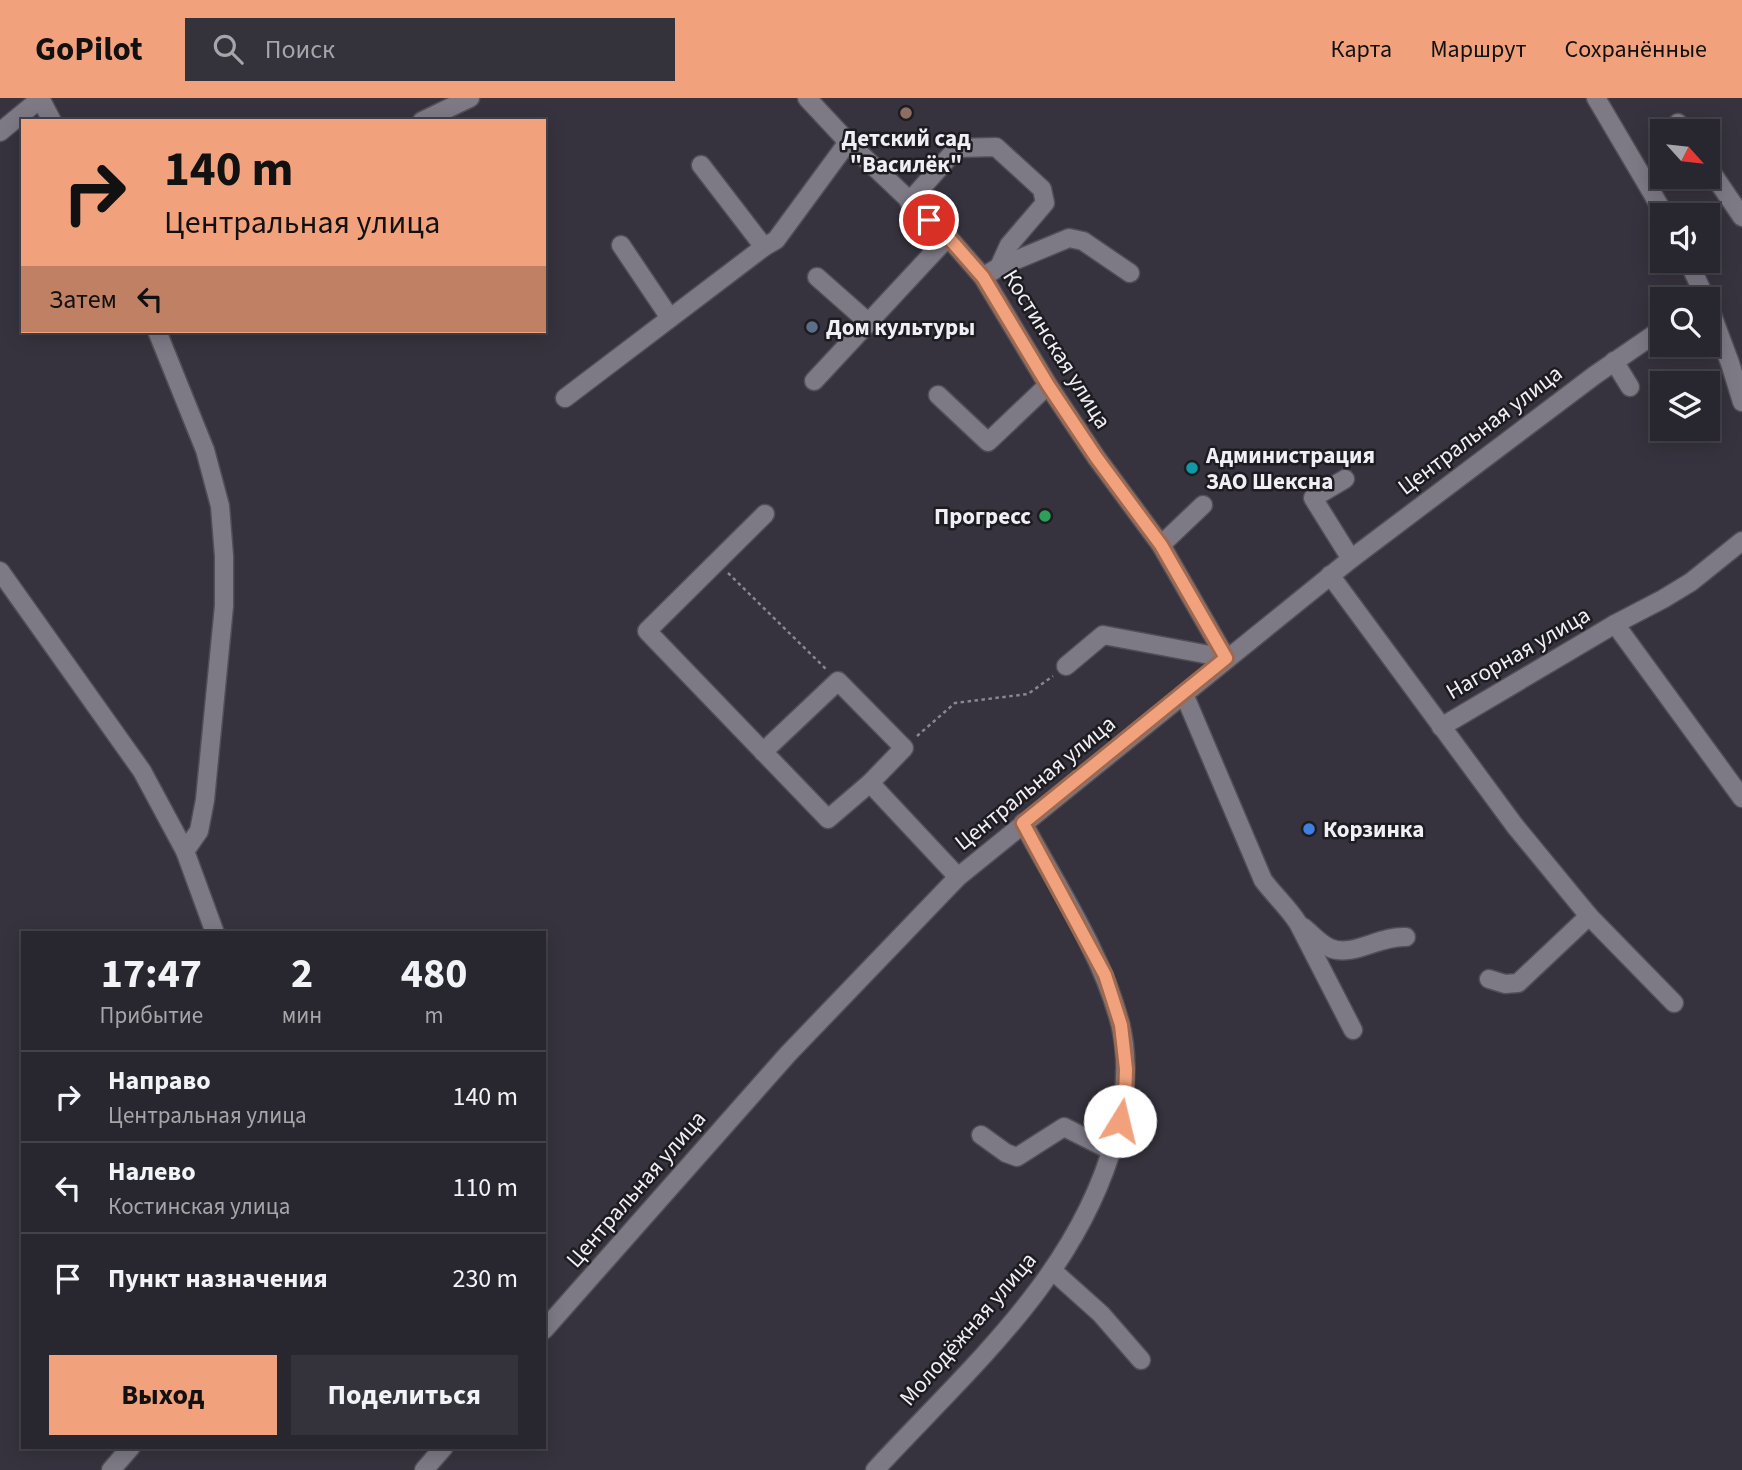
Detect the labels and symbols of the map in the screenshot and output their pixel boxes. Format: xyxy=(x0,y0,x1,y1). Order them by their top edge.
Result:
marker: Детский сад "Василёк" xyxy=(898,105,914,121)
north arrow xyxy=(1650,119,1720,189)
place label: Детский сад "Василёк" xyxy=(841,122,971,181)
pin xyxy=(899,190,959,250)
street label: Костинская улица xyxy=(995,263,1119,435)
place label: Дом культуры xyxy=(826,311,975,344)
marker: Дом культуры xyxy=(804,319,820,335)
street label: Центральная улица xyxy=(1391,357,1569,503)
place label: Администрация ЗАО Шексна xyxy=(1205,439,1375,498)
marker: Администрация ЗАО Шексна xyxy=(1184,460,1200,476)
place label: Прогресс xyxy=(934,500,1031,533)
marker: Прогресс xyxy=(1037,508,1053,524)
street label: Нагорная улица xyxy=(1440,598,1596,708)
street label: Центральная улица xyxy=(947,708,1123,858)
place label: Корзинка xyxy=(1323,813,1424,846)
marker: Корзинка xyxy=(1301,821,1317,837)
position arrow xyxy=(1083,1084,1157,1158)
street label: Центральная улица xyxy=(558,1103,714,1275)
street label: Молодёжная улица xyxy=(892,1245,1044,1413)

